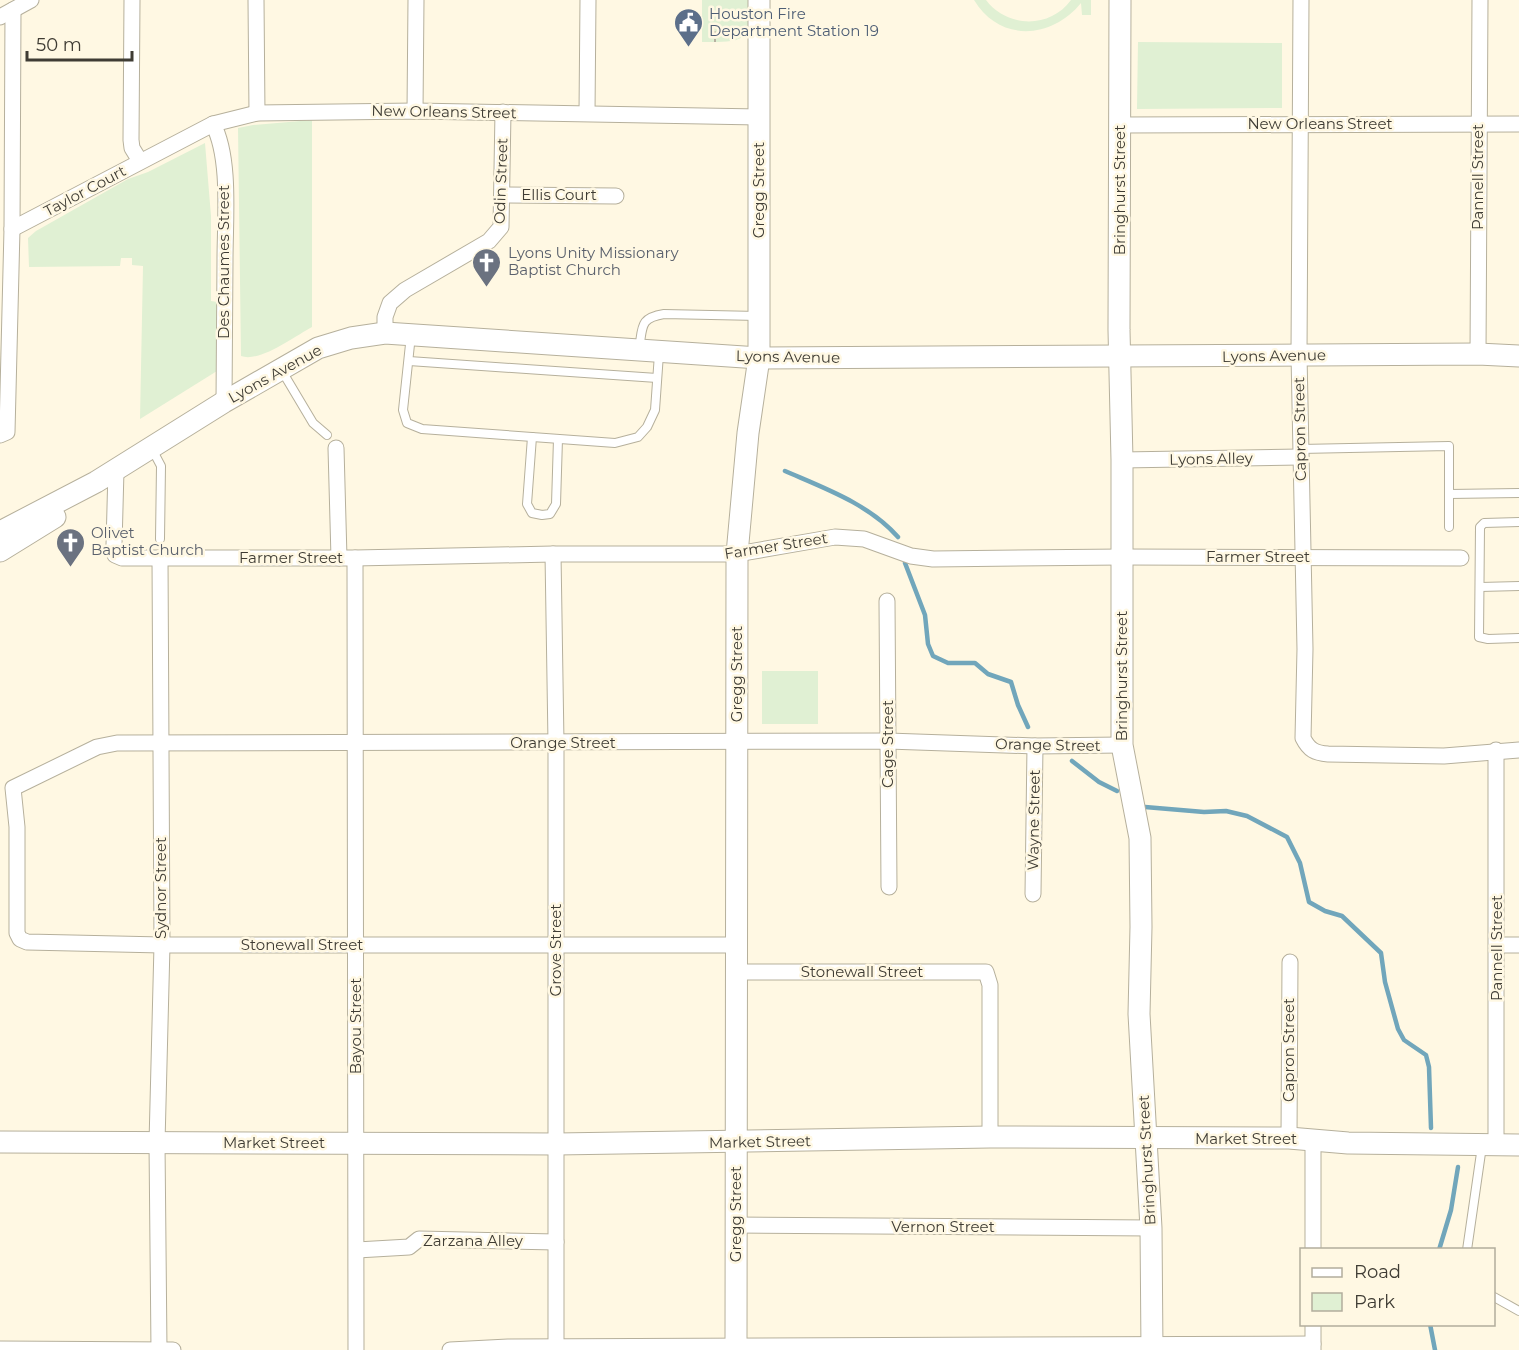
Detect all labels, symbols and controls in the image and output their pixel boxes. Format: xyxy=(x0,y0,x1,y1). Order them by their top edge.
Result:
place label: Houston Fire Department Station 19 xyxy=(709,4,879,40)
public building icon: Houston Fire Department Station 19 xyxy=(672,7,704,49)
scale bar xyxy=(27,24,132,62)
text: 50 m xyxy=(36,34,82,56)
street label: New Orleans Street xyxy=(371,101,517,122)
street label: New Orleans Street xyxy=(1247,114,1393,133)
street label: Pannell Street xyxy=(1468,124,1487,230)
street label: Bringhurst Street xyxy=(1110,125,1129,255)
street label: Odin Street xyxy=(490,138,511,224)
street label: Gregg Street xyxy=(749,142,768,238)
street label: Taylor Court xyxy=(40,161,129,220)
street label: Des Chaumes Street xyxy=(214,185,233,339)
street label: Ellis Court xyxy=(521,185,597,204)
place label: Lyons Unity Missionary Baptist Church xyxy=(508,243,679,279)
church icon: Lyons Unity Missionary Baptist Church xyxy=(471,246,503,288)
street label: Lyons Avenue xyxy=(225,340,325,407)
street label: Lyons Avenue xyxy=(1222,345,1326,366)
street label: Lyons Avenue xyxy=(736,346,840,367)
street label: Capron Street xyxy=(1289,377,1310,481)
street label: Lyons Alley xyxy=(1169,448,1254,469)
place label: Olivet Baptist Church xyxy=(91,523,204,559)
church icon: Olivet Baptist Church xyxy=(54,526,86,568)
street label: Farmer Street xyxy=(723,528,829,563)
street label: Farmer Street xyxy=(1206,547,1310,566)
street label: Farmer Street xyxy=(239,548,343,567)
street label: Bringhurst Street xyxy=(1112,611,1131,741)
street label: Gregg Street xyxy=(727,626,746,722)
street label: Cage Street xyxy=(878,700,897,788)
street label: Orange Street xyxy=(510,733,616,752)
street label: Orange Street xyxy=(995,734,1101,755)
street label: Wayne Street xyxy=(1023,769,1044,871)
street label: Sydnor Street xyxy=(151,837,170,939)
street label: Pannell Street xyxy=(1487,895,1506,1001)
street label: Grove Street xyxy=(546,904,565,996)
street label: Stonewall Street xyxy=(241,935,363,954)
street label: Stonewall Street xyxy=(801,962,923,981)
street label: Bayou Street xyxy=(346,978,365,1074)
street label: Capron Street xyxy=(1279,998,1298,1102)
street label: Bringhurst Street xyxy=(1134,1094,1159,1226)
street label: Market Street xyxy=(1195,1129,1297,1148)
street label: Market Street xyxy=(709,1131,811,1152)
street label: Market Street xyxy=(223,1133,325,1152)
street label: Gregg Street xyxy=(726,1166,745,1262)
street label: Vernon Street xyxy=(891,1217,995,1236)
street label: Zarzana Alley xyxy=(423,1231,524,1250)
legend xyxy=(1300,1248,1495,1326)
text: Road xyxy=(1354,1261,1401,1283)
text: Park xyxy=(1354,1291,1395,1313)

